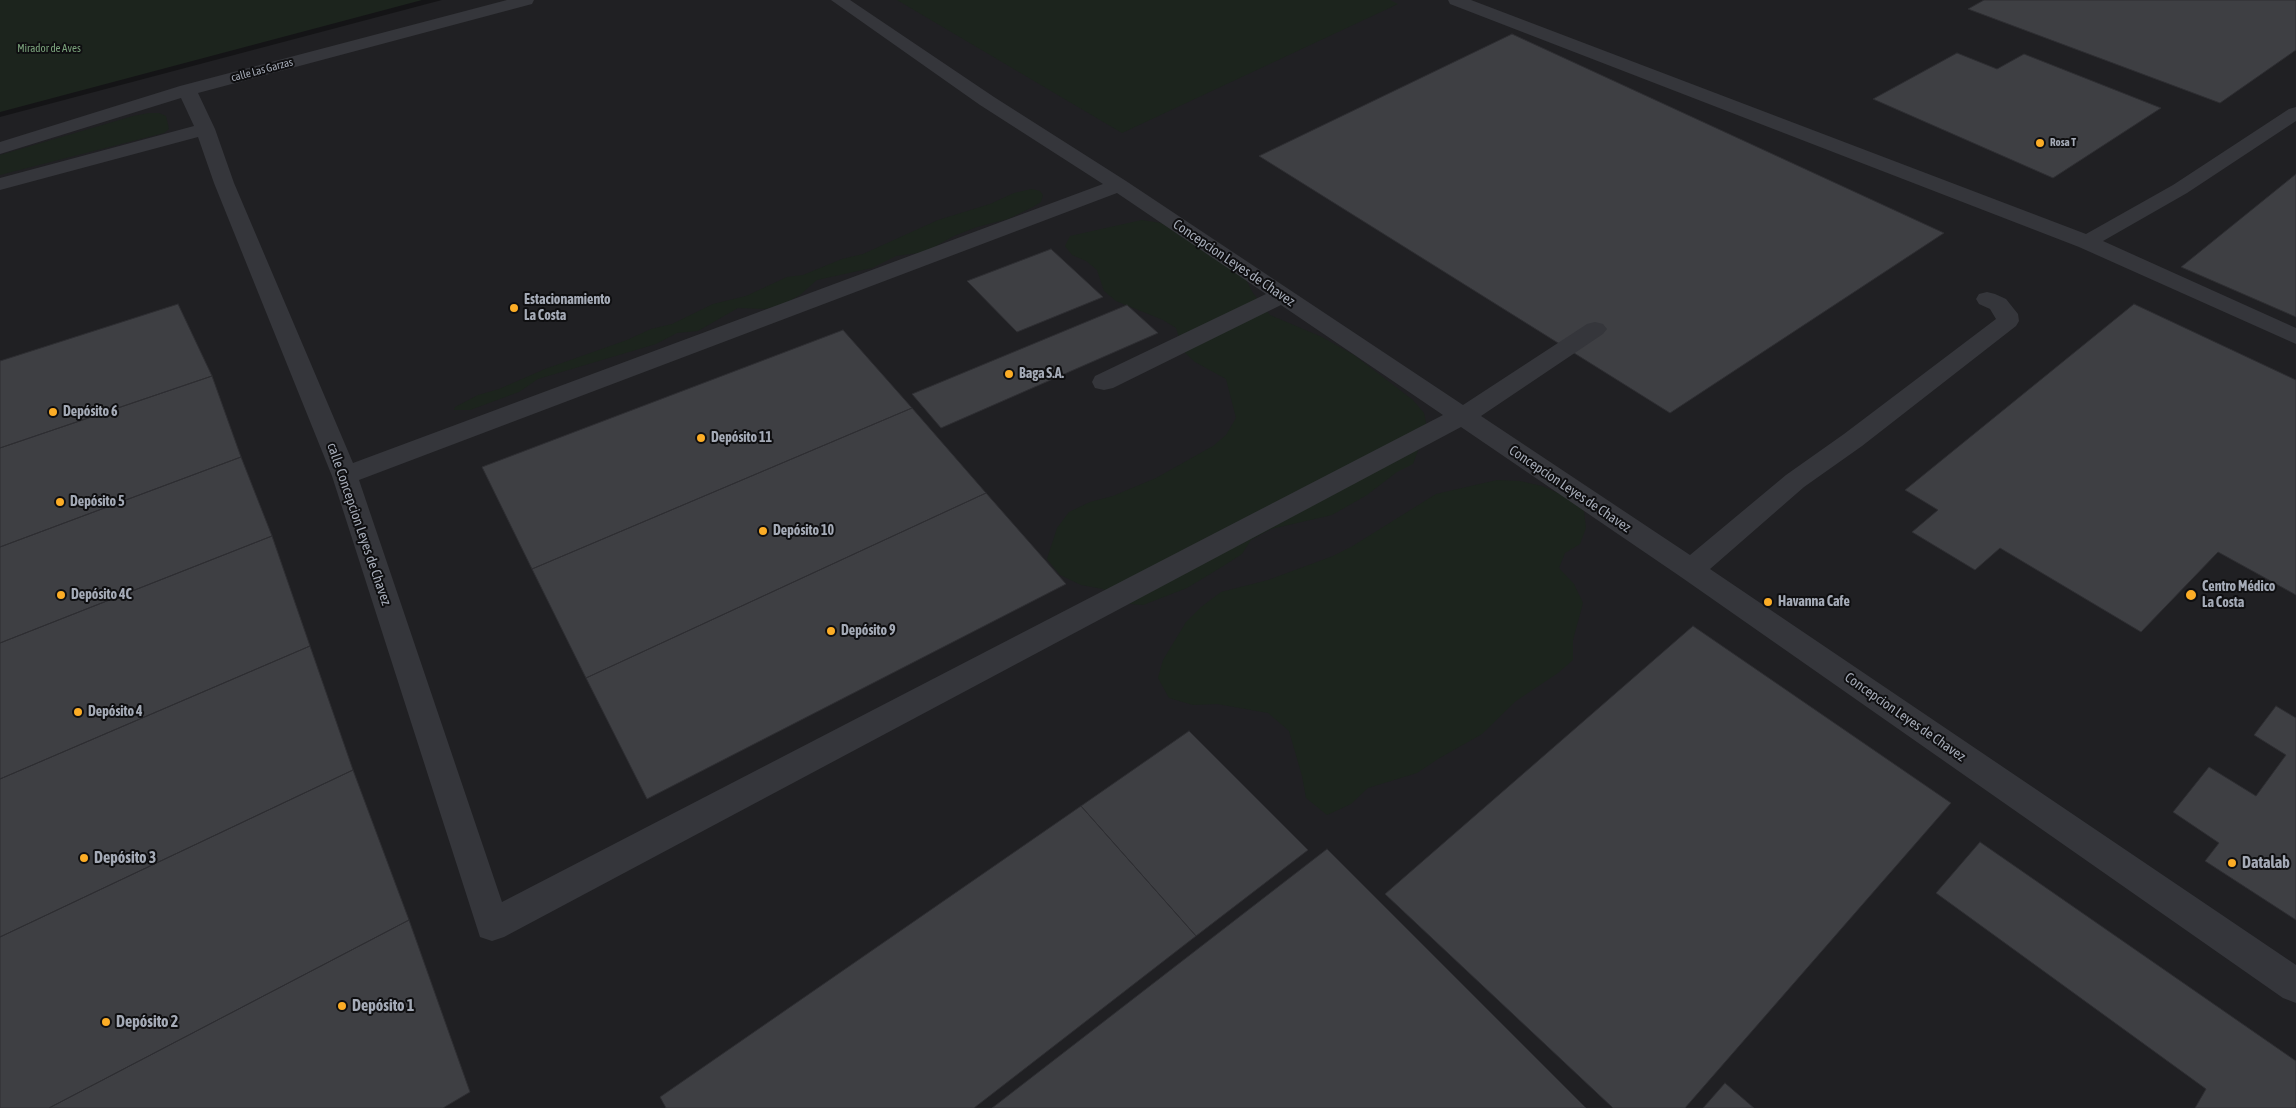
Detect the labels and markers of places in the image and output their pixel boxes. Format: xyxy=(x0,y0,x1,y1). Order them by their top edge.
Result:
place label: Rosa T xyxy=(2050,136,2076,150)
marker: Rosa T xyxy=(2034,137,2046,149)
place label: Estacionamiento La Costa xyxy=(524,292,611,324)
marker: Estacionamiento La Costa xyxy=(508,302,520,314)
place label: Baga S.A. xyxy=(1019,366,1064,382)
marker: Baga S.A. xyxy=(1003,368,1015,380)
place label: Depósito 6 xyxy=(63,404,118,420)
marker: Depósito 6 xyxy=(47,406,59,418)
place label: Depósito 11 xyxy=(711,430,772,446)
marker: Depósito 11 xyxy=(695,432,707,444)
place label: Depósito 5 xyxy=(70,494,125,510)
marker: Depósito 5 xyxy=(54,496,66,508)
place label: Depósito 10 xyxy=(773,523,834,539)
marker: Depósito 10 xyxy=(757,525,769,537)
place label: Centro Médico La Costa xyxy=(2202,579,2275,612)
place label: Depósito 4C xyxy=(71,587,132,603)
marker: Centro Médico La Costa xyxy=(2184,588,2198,602)
marker: Depósito 4C xyxy=(55,589,67,601)
place label: Havanna Cafe xyxy=(1778,594,1850,610)
marker: Havanna Cafe xyxy=(1762,596,1774,608)
place label: Depósito 9 xyxy=(841,623,896,639)
marker: Depósito 9 xyxy=(825,625,837,637)
place label: Depósito 4 xyxy=(88,704,143,720)
marker: Depósito 4 xyxy=(72,706,84,718)
place label: Depósito 3 xyxy=(94,848,156,868)
marker: Depósito 3 xyxy=(78,852,90,864)
place label: Datalab xyxy=(2242,853,2290,873)
marker: Datalab xyxy=(2226,857,2238,869)
place label: Depósito 1 xyxy=(352,996,414,1016)
marker: Depósito 1 xyxy=(336,1000,348,1012)
place label: Depósito 2 xyxy=(116,1012,178,1032)
marker: Depósito 2 xyxy=(100,1016,112,1028)

